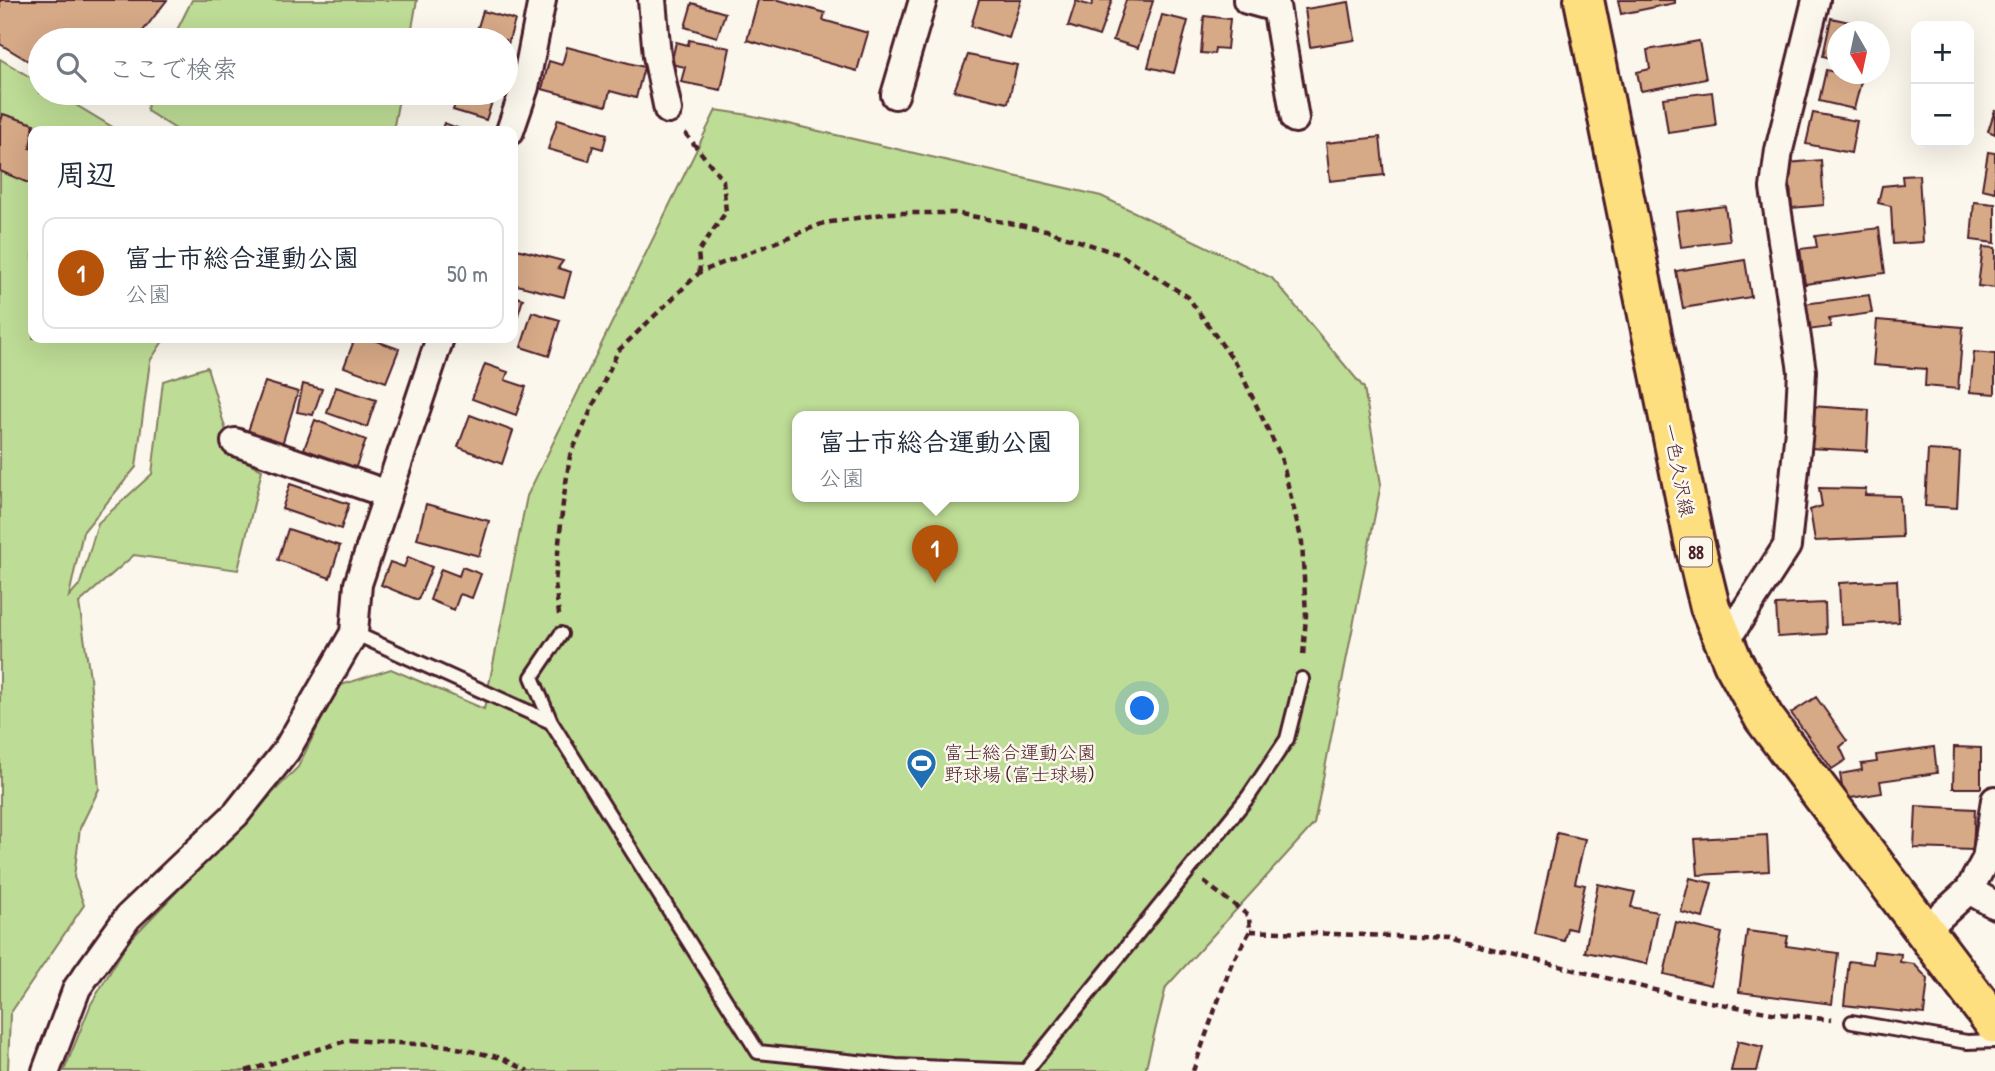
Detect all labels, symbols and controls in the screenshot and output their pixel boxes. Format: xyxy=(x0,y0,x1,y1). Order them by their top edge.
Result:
north arrow xyxy=(1827,21,1890,84)
map controls xyxy=(1911,21,1974,147)
button: + xyxy=(1911,21,1974,84)
search box xyxy=(28,28,518,105)
icon: search xyxy=(52,48,90,86)
text: ここで検索 xyxy=(108,51,238,86)
button: − xyxy=(1911,84,1974,147)
text: 周辺 xyxy=(56,154,116,194)
text: 富士市総合運動公園 xyxy=(125,240,359,275)
text: 1 xyxy=(77,258,85,289)
text: 50 m xyxy=(447,258,488,289)
text: 公園 xyxy=(125,278,171,309)
popup xyxy=(792,411,1079,502)
street label: 一色久沢線 xyxy=(1657,421,1701,519)
text: 富士市総合運動公園 xyxy=(818,424,1053,459)
text: 公園 xyxy=(818,462,864,493)
pin: 1 xyxy=(912,525,958,583)
road number: 88 xyxy=(1680,538,1712,566)
your location xyxy=(1125,691,1159,725)
place label: 富士総合運動公園 野球場 (富士球場) xyxy=(944,739,1096,787)
sports icon: 富士総合運動公園 野球場 (富士球場) xyxy=(904,746,938,790)

